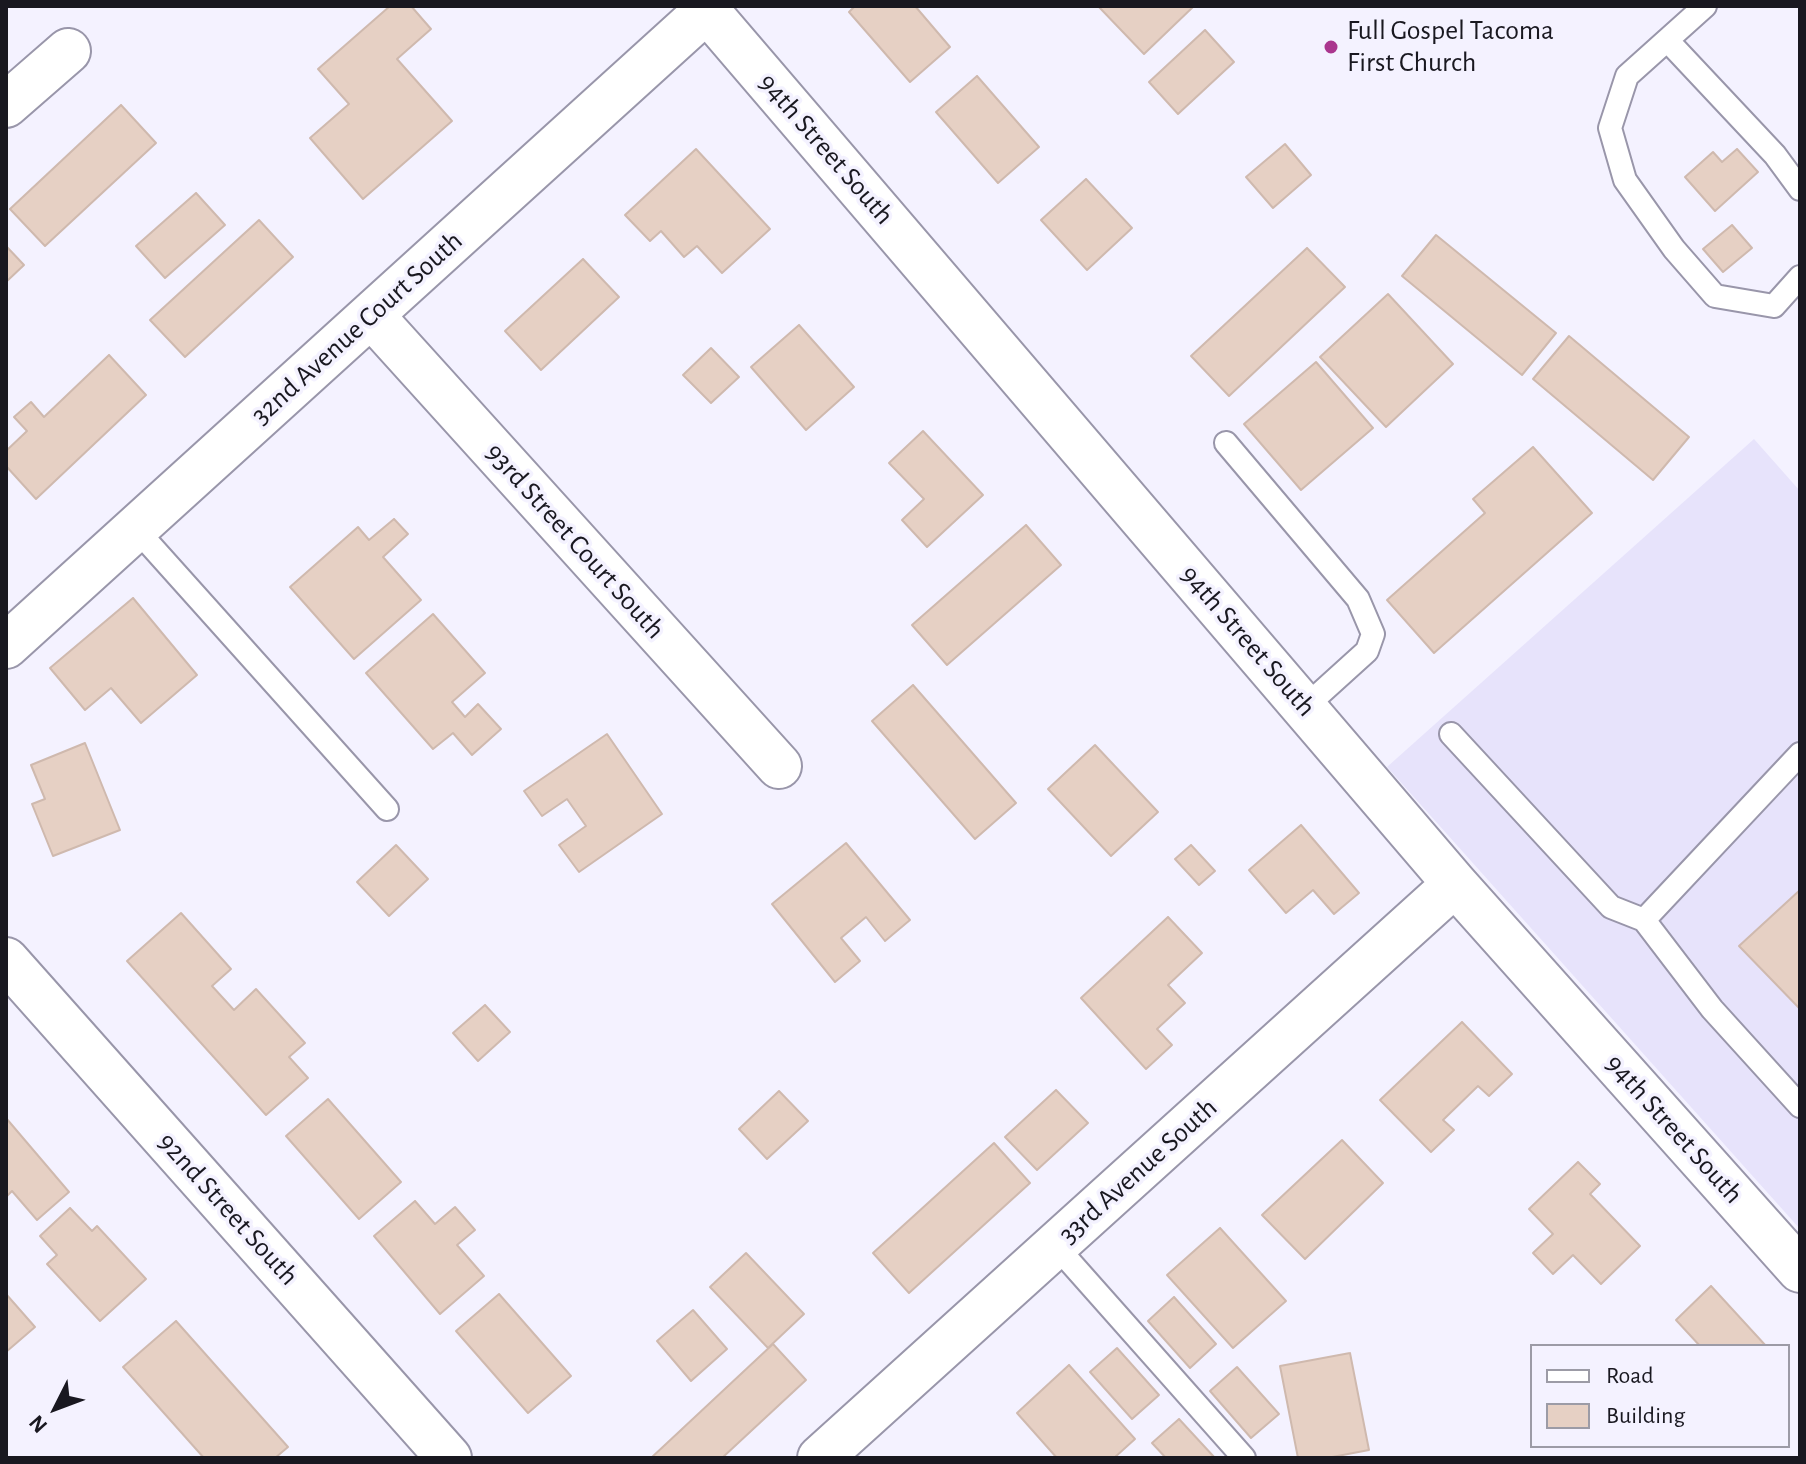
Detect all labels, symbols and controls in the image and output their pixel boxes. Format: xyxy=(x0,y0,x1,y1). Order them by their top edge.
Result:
place label: Full Gospel Tacoma First Church xyxy=(1347,14,1554,80)
marker: Full Gospel Tacoma First Church xyxy=(1322,38,1340,56)
street label: 94th Street South xyxy=(751,66,901,232)
street label: 32nd Avenue Court South xyxy=(244,224,470,432)
street label: 93rd Street Court South xyxy=(478,436,672,646)
street label: 94th Street South xyxy=(1173,558,1323,724)
street label: 94th Street South xyxy=(1598,1047,1750,1211)
street label: 33rd Avenue South xyxy=(1052,1091,1224,1251)
street label: 92nd Street South xyxy=(151,1126,305,1292)
legend xyxy=(1530,1344,1790,1448)
text: Road xyxy=(1606,1364,1654,1388)
north arrow xyxy=(16,1368,96,1448)
text: Building xyxy=(1606,1404,1685,1428)
text: N xyxy=(25,1411,51,1437)

